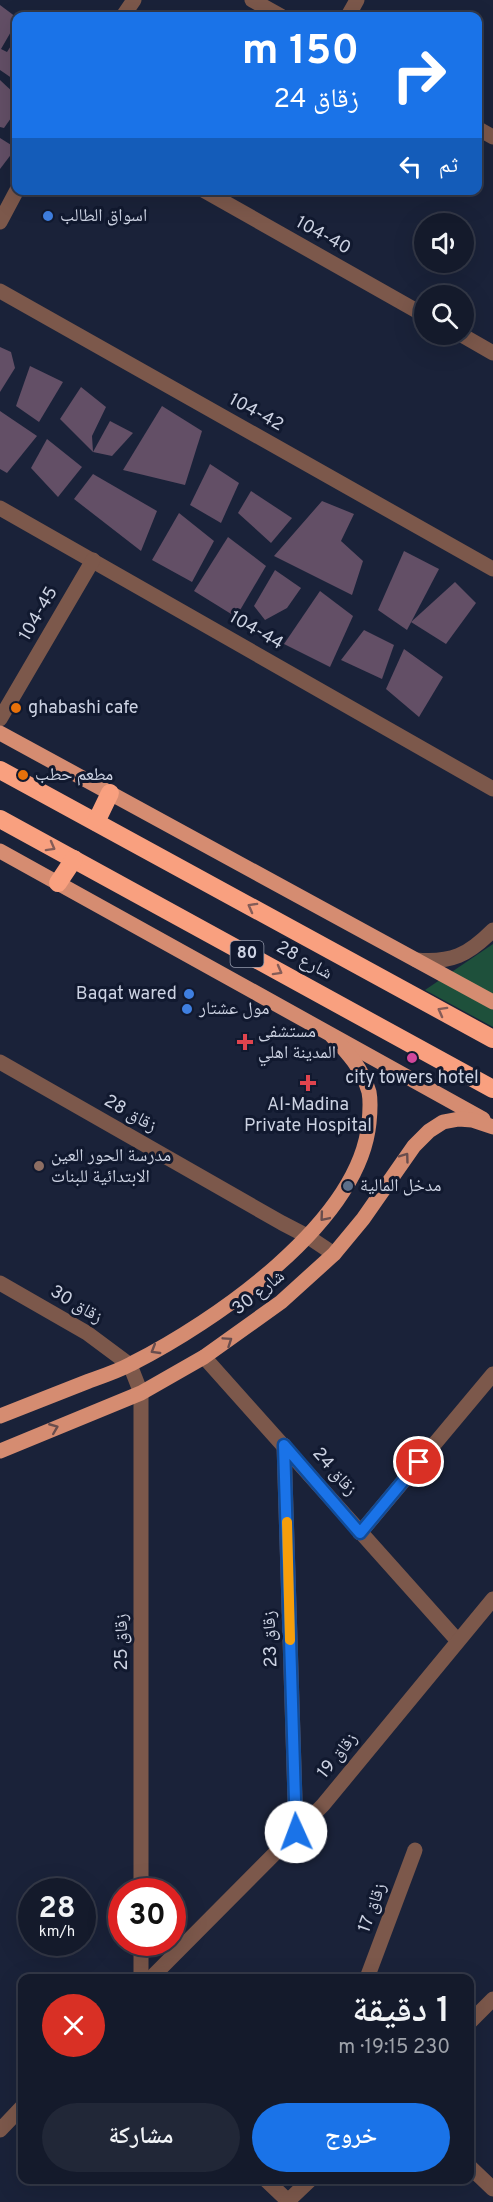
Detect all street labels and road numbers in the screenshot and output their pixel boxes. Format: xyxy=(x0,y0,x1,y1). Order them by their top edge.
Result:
street label: 104-40 xyxy=(291,212,355,260)
street label: 104-42 xyxy=(225,389,287,437)
street label: 104-45 xyxy=(14,583,64,645)
street label: 104-44 xyxy=(225,606,287,656)
street label: شارع 28 xyxy=(272,936,336,986)
road number: 80 xyxy=(230,941,264,967)
street label: زقاق 28 xyxy=(100,1090,160,1138)
street label: شارع 30 xyxy=(228,1265,290,1321)
street label: زقاق 30 xyxy=(46,1280,106,1330)
street label: زقاق 24 xyxy=(307,1443,361,1501)
street label: زقاق 23 xyxy=(259,1610,283,1668)
street label: زقاق 25 xyxy=(111,1613,134,1671)
street label: زقاق 19 xyxy=(313,1728,363,1784)
street label: زقاق 17 xyxy=(353,1880,393,1936)

